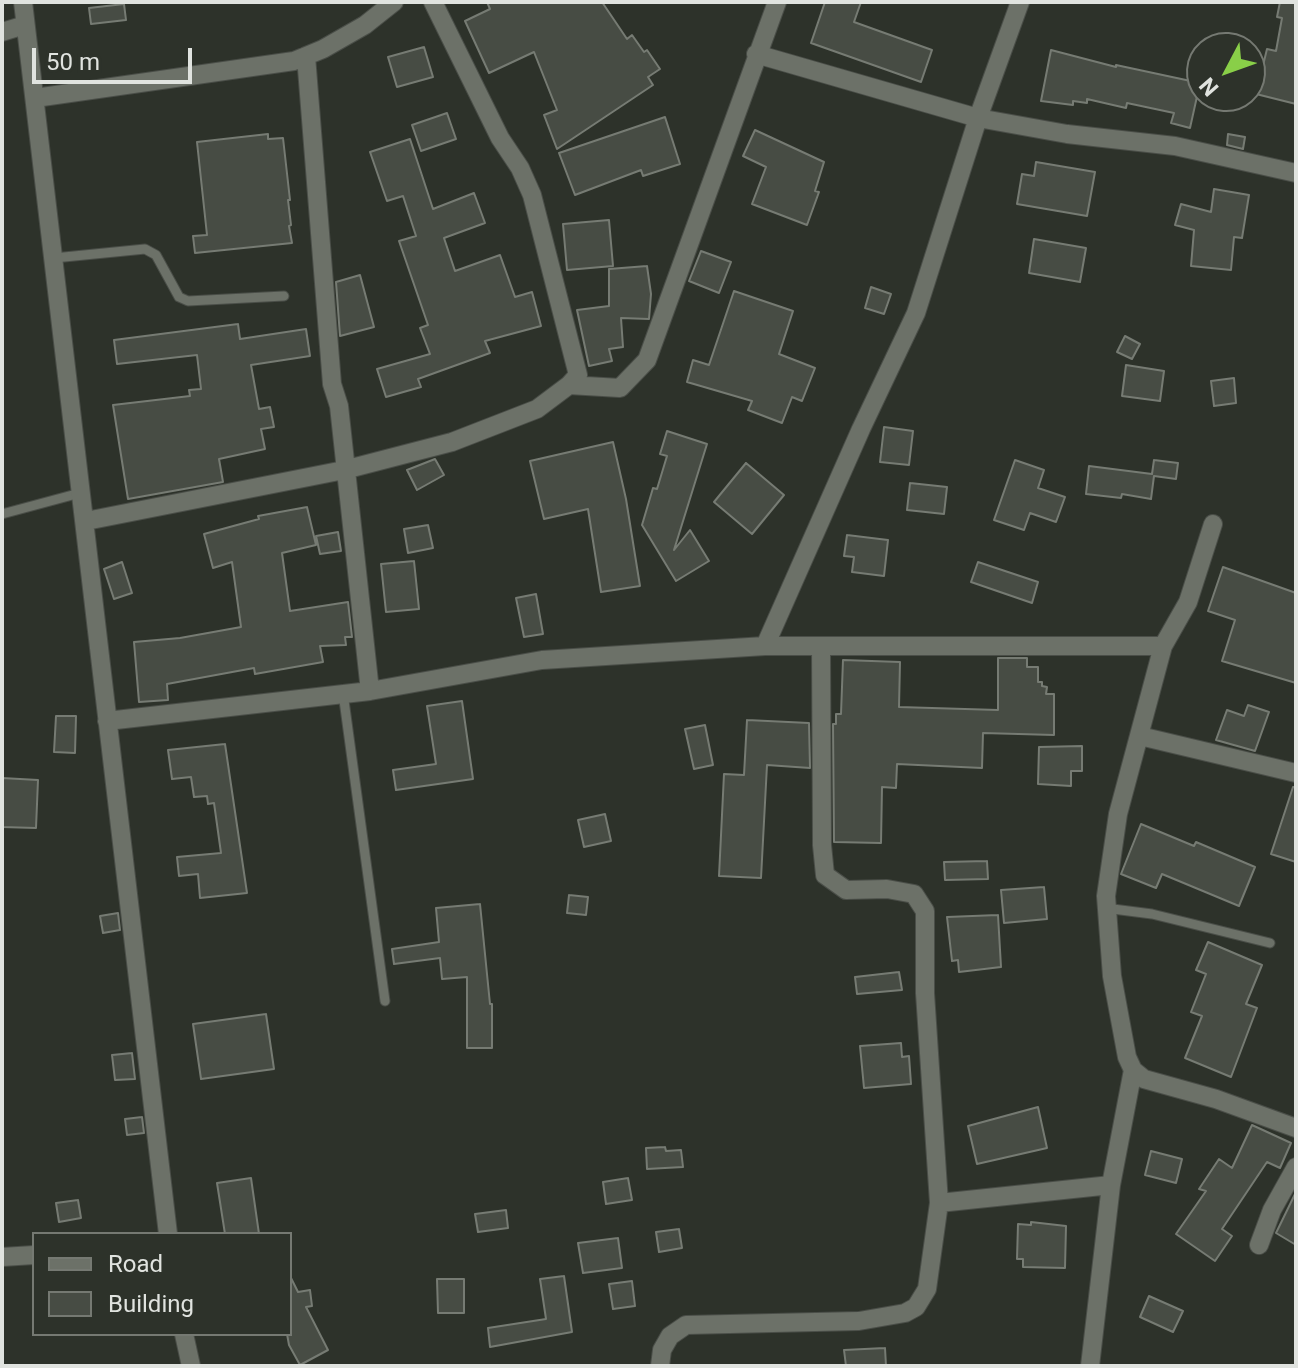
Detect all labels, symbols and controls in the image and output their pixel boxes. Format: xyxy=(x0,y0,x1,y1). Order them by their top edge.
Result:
scale bar xyxy=(36,32,196,82)
north arrow xyxy=(1186,32,1266,112)
text: 50 m xyxy=(46,48,100,76)
text: N xyxy=(1194,73,1224,101)
legend xyxy=(32,1232,292,1336)
text: Road xyxy=(108,1250,163,1278)
text: Building xyxy=(108,1290,194,1318)

